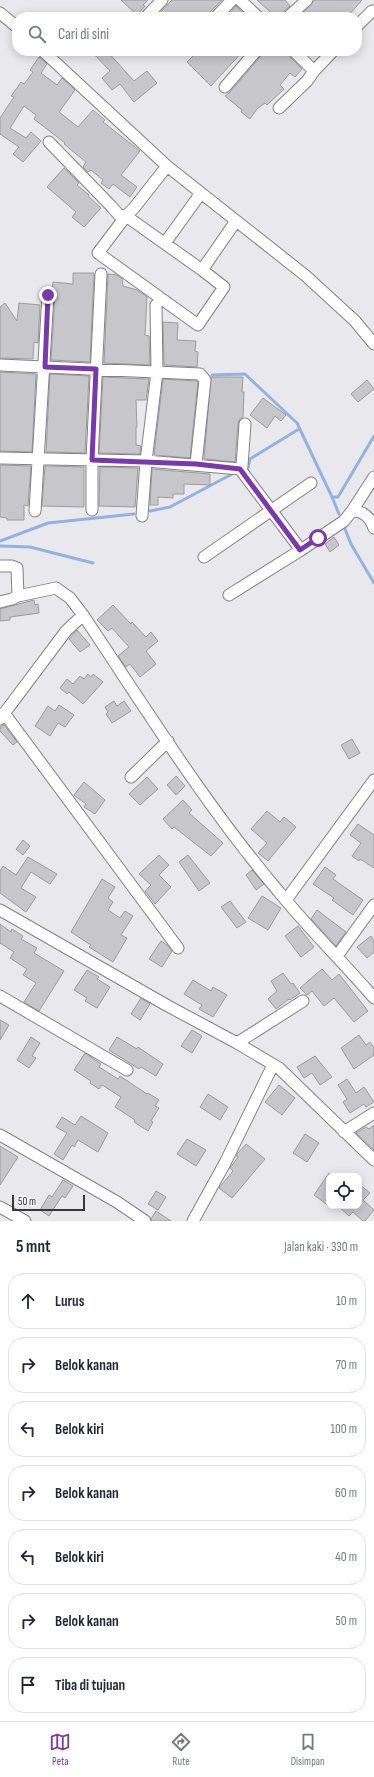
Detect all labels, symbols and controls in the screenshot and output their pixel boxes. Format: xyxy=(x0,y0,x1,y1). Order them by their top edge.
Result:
search box xyxy=(12,12,362,56)
icon: search xyxy=(26,23,48,45)
text: Cari di sini xyxy=(58,25,109,44)
route end xyxy=(39,286,57,304)
route start xyxy=(309,529,327,547)
map controls xyxy=(326,1173,362,1209)
button: locate xyxy=(326,1173,362,1209)
scale bar xyxy=(12,1193,85,1212)
text: 50 m xyxy=(18,1195,36,1208)
text: 5 mnt xyxy=(16,1237,51,1257)
text: Jalan kaki · 330 m xyxy=(284,1239,358,1255)
icon: ahead xyxy=(17,1290,39,1312)
text: Lurus xyxy=(55,1292,84,1311)
text: 10 m xyxy=(336,1293,357,1309)
icon: right xyxy=(17,1354,39,1376)
text: Belok kanan xyxy=(55,1356,119,1375)
text: 70 m xyxy=(336,1357,357,1373)
icon: left xyxy=(17,1418,39,1440)
text: Belok kiri xyxy=(55,1420,104,1439)
text: 100 m xyxy=(330,1421,357,1437)
icon: right xyxy=(17,1482,39,1504)
text: Belok kanan xyxy=(55,1484,119,1503)
text: 60 m xyxy=(335,1485,357,1501)
icon: left xyxy=(17,1546,39,1568)
text: Belok kiri xyxy=(55,1548,104,1567)
text: 40 m xyxy=(335,1549,357,1565)
icon: right xyxy=(17,1610,39,1632)
text: Belok kanan xyxy=(55,1612,119,1631)
text: 50 m xyxy=(336,1613,357,1629)
icon: arrive xyxy=(17,1674,39,1696)
text: Tiba di tujuan xyxy=(55,1676,125,1695)
tab: Peta xyxy=(49,1731,71,1768)
tab: Rute xyxy=(170,1731,192,1768)
tab: Disimpan xyxy=(291,1731,325,1768)

